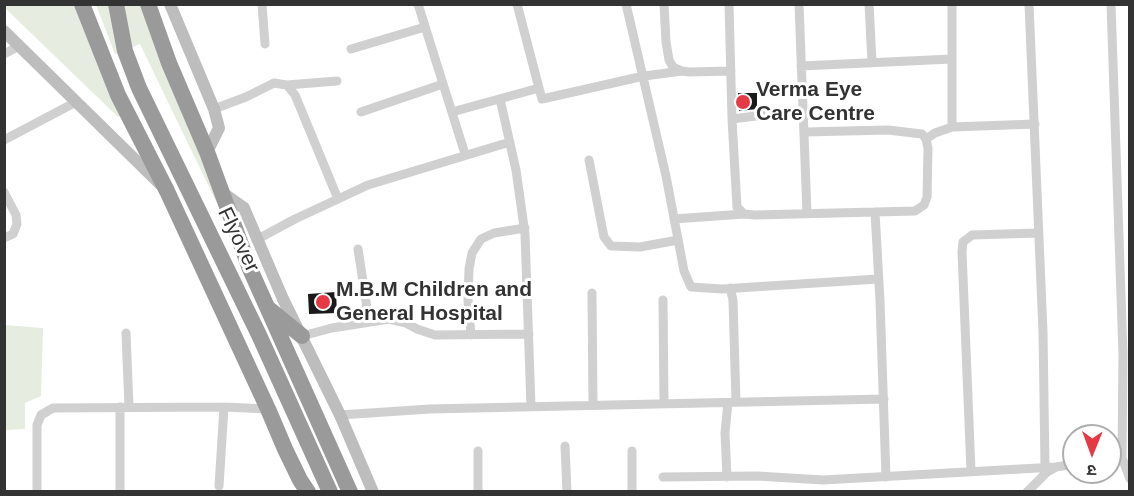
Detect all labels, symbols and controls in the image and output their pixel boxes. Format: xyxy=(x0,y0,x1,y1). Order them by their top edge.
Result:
place label: Verma Eye Care Centre xyxy=(756,77,875,127)
marker: Verma Eye Care Centre xyxy=(734,93,752,111)
street label: Flyover xyxy=(212,204,264,276)
place label: M.B.M Children and General Hospital xyxy=(336,277,532,327)
marker: M.B.M Children and General Hospital xyxy=(314,293,332,311)
north arrow xyxy=(1062,424,1122,484)
text: उ xyxy=(1087,462,1097,479)

